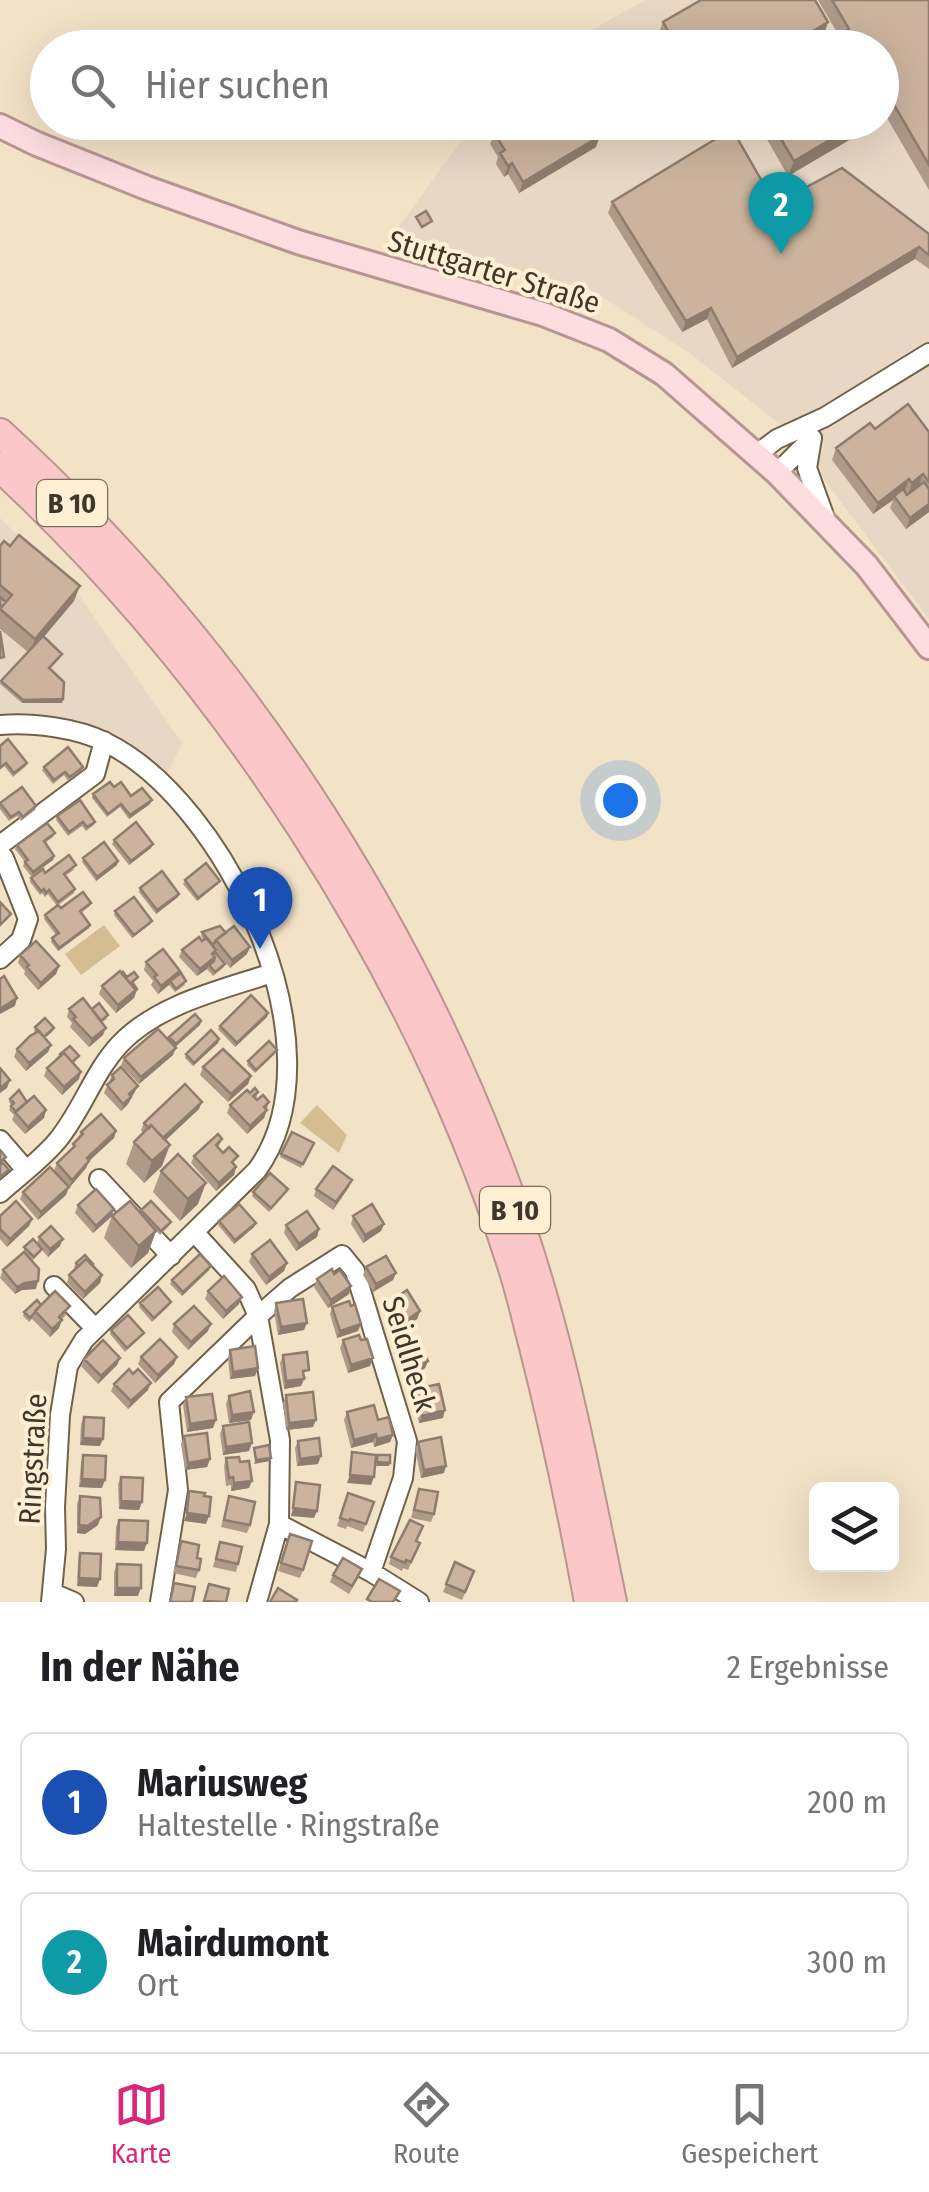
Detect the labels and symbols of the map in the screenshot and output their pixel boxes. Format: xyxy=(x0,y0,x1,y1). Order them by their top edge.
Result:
pin: 2 xyxy=(748,172,814,254)
street label: Stuttgarter Straße xyxy=(384,223,604,321)
road number: B 10 xyxy=(37,480,107,526)
your location xyxy=(595,775,646,826)
pin: 1 xyxy=(228,866,292,949)
road number: B 10 xyxy=(480,1187,550,1233)
street label: Seidlheck xyxy=(374,1292,444,1416)
street label: Ringstraße xyxy=(12,1392,54,1526)

